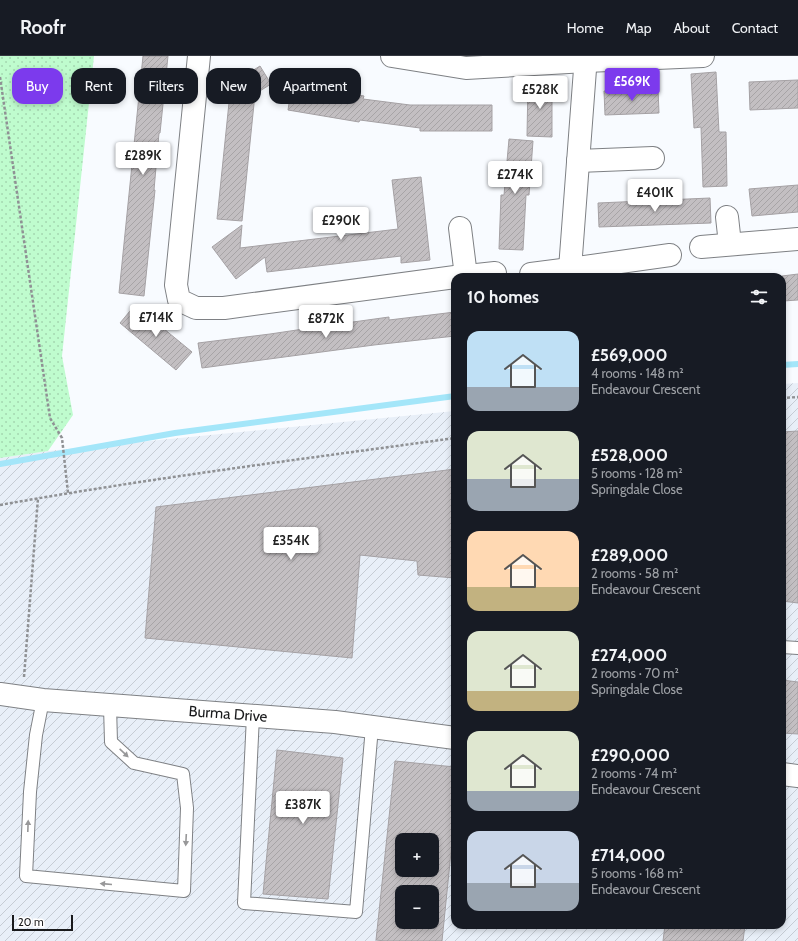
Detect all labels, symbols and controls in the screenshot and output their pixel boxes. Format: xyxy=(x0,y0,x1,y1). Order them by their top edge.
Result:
text: Roofr xyxy=(20,16,66,39)
text: Home xyxy=(567,19,604,37)
text: Map xyxy=(626,19,651,37)
text: About xyxy=(673,19,710,37)
text: Contact xyxy=(732,19,778,37)
chip: Buy xyxy=(12,68,63,104)
chip: Rent xyxy=(71,68,126,104)
chip: Filters xyxy=(134,68,198,104)
chip: New xyxy=(206,68,261,104)
chip: Apartment xyxy=(269,68,361,104)
pin: £569K xyxy=(604,68,660,102)
text: £569K xyxy=(614,73,650,89)
pin: £528K xyxy=(512,76,568,110)
text: £528K xyxy=(522,81,558,97)
pin: £289K xyxy=(115,142,171,176)
text: £289K xyxy=(125,147,161,163)
pin: £274K xyxy=(487,161,543,195)
text: £274K xyxy=(497,166,533,182)
pin: £401K xyxy=(627,179,683,213)
text: £401K xyxy=(637,184,673,200)
pin: £290K xyxy=(313,207,369,241)
text: £290K xyxy=(322,212,360,228)
icon: filters xyxy=(748,286,770,308)
text: 10 homes xyxy=(467,287,539,307)
pin: £714K xyxy=(128,304,184,338)
pin: £872K xyxy=(298,305,354,339)
text: £714K xyxy=(139,309,173,325)
text: £872K xyxy=(308,310,344,326)
text: £569,000 xyxy=(591,345,668,365)
icon: home xyxy=(499,347,547,395)
text: 4 rooms · 148 m² xyxy=(591,365,684,381)
text: Endeavour Crescent xyxy=(591,381,700,397)
text: £528,000 xyxy=(591,445,668,465)
icon: home xyxy=(499,447,547,495)
text: 5 rooms · 128 m² xyxy=(591,465,683,481)
text: Springdale Close xyxy=(591,481,683,497)
pin: £354K xyxy=(263,527,319,561)
text: £354K xyxy=(273,532,309,548)
text: £289,000 xyxy=(591,545,668,565)
icon: home xyxy=(499,547,547,595)
text: 2 rooms · 58 m² xyxy=(591,565,678,581)
text: Endeavour Crescent xyxy=(591,581,700,597)
text: £274,000 xyxy=(591,645,667,665)
icon: home xyxy=(499,647,547,695)
text: 2 rooms · 70 m² xyxy=(591,665,679,681)
text: Springdale Close xyxy=(591,681,683,697)
street label: Burma Drive xyxy=(188,702,268,726)
text: £290,000 xyxy=(591,745,670,765)
icon: home xyxy=(499,747,547,795)
one-way arrow xyxy=(119,748,129,758)
text: 2 rooms · 74 m² xyxy=(591,765,677,781)
text: Endeavour Crescent xyxy=(591,781,700,797)
pin: £387K xyxy=(275,791,331,825)
text: £387K xyxy=(285,796,321,812)
one-way arrow xyxy=(25,820,32,832)
map controls xyxy=(395,833,439,929)
button: + xyxy=(395,833,439,877)
one-way arrow xyxy=(182,834,189,846)
text: £714,000 xyxy=(591,845,665,865)
icon: home xyxy=(499,847,547,895)
text: 5 rooms · 168 m² xyxy=(591,865,683,881)
one-way arrow xyxy=(100,880,112,887)
text: Endeavour Crescent xyxy=(591,881,700,897)
button: − xyxy=(395,885,439,929)
scale bar xyxy=(12,913,73,932)
text: 20 m xyxy=(18,915,44,929)

